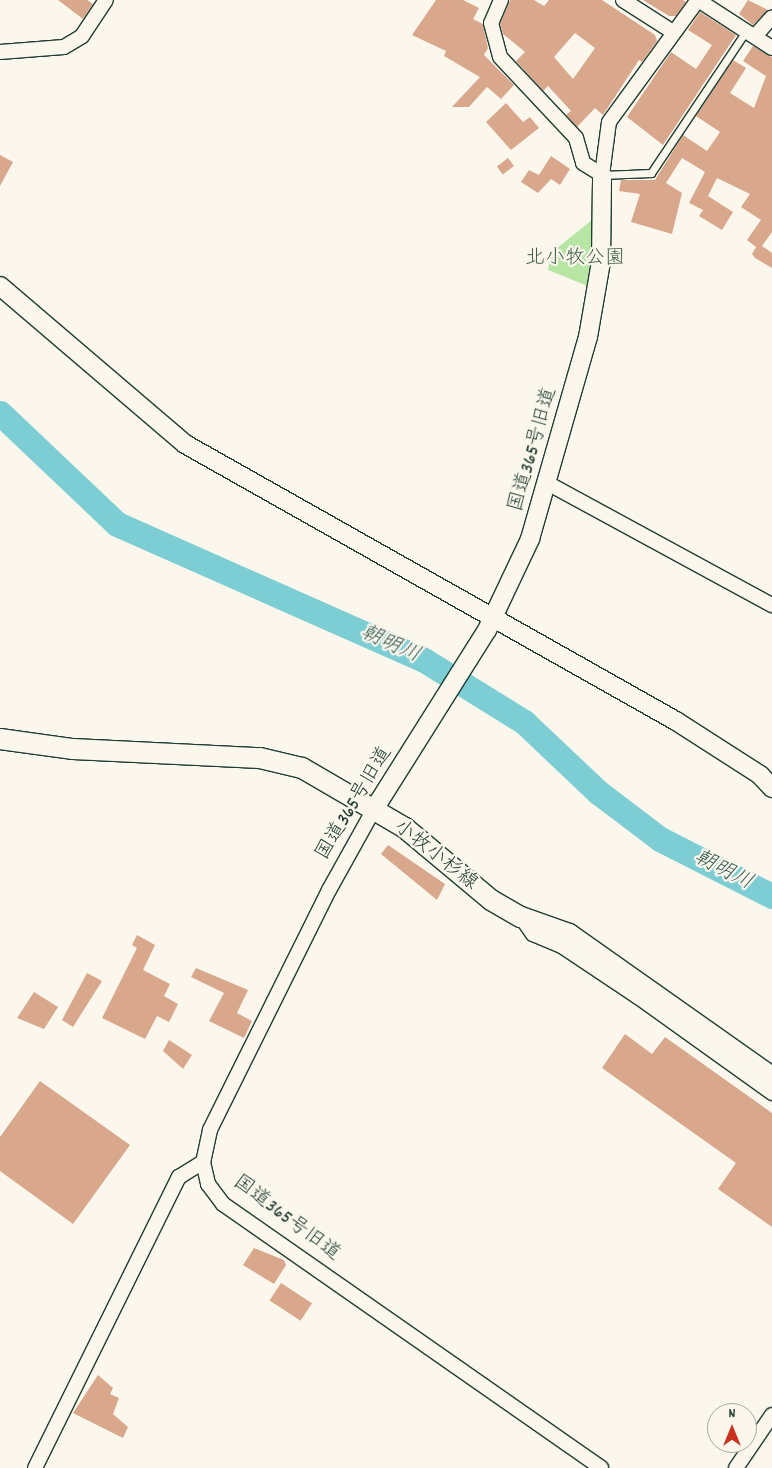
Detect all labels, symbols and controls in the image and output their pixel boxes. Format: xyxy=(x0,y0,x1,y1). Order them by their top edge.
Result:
park label: 北小牧公園 xyxy=(525,247,625,271)
street label: 国道365号旧道 xyxy=(505,385,563,515)
water label: 朝明川 xyxy=(356,621,424,669)
street label: 国道365号旧道 xyxy=(312,743,398,865)
street label: 小牧小杉線 xyxy=(388,816,482,896)
water label: 朝明川 xyxy=(689,845,757,897)
street label: 国道365号旧道 xyxy=(228,1171,344,1267)
north arrow xyxy=(707,1403,757,1453)
text: N xyxy=(729,1404,735,1424)

